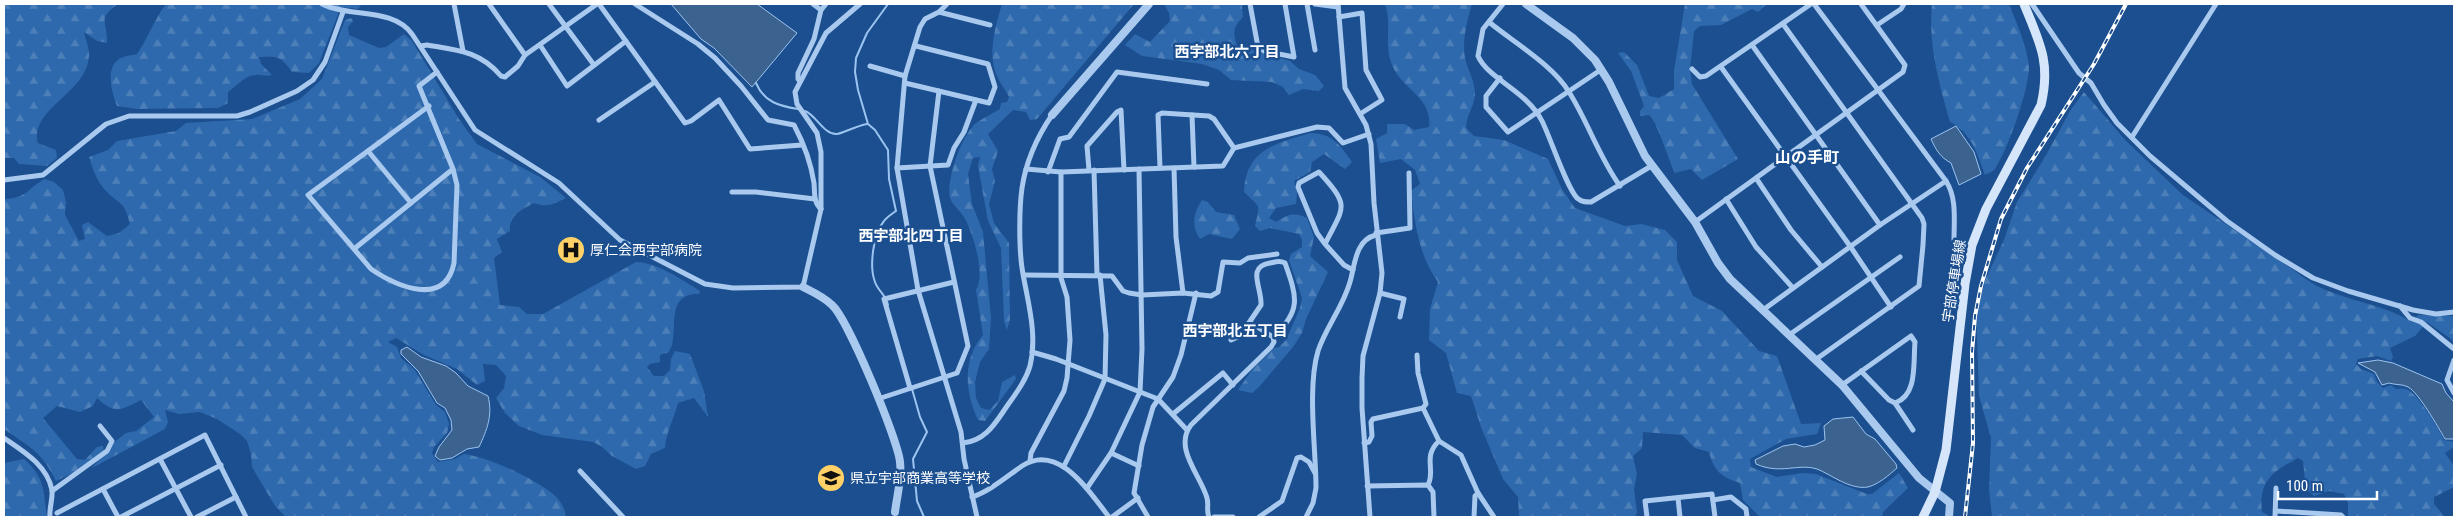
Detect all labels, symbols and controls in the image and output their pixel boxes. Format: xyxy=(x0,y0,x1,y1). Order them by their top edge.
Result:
district label: 西宇部北六丁目 xyxy=(1174,43,1280,61)
district label: 山の手町 xyxy=(1775,148,1839,167)
district label: 西宇部北四丁目 xyxy=(858,227,964,245)
hospital icon: 厚仁会西宇部病院 xyxy=(556,235,586,265)
street label: 宇部停車場線 xyxy=(1940,238,1968,324)
place label: 厚仁会西宇部病院 xyxy=(590,242,702,258)
district label: 西宇部北五丁目 xyxy=(1182,322,1288,340)
school or university icon: 県立宇部商業高等学校 xyxy=(816,463,846,493)
scale bar xyxy=(2278,468,2377,500)
place label: 県立宇部商業高等学校 xyxy=(850,470,990,486)
text: 100 m xyxy=(2286,477,2323,495)

